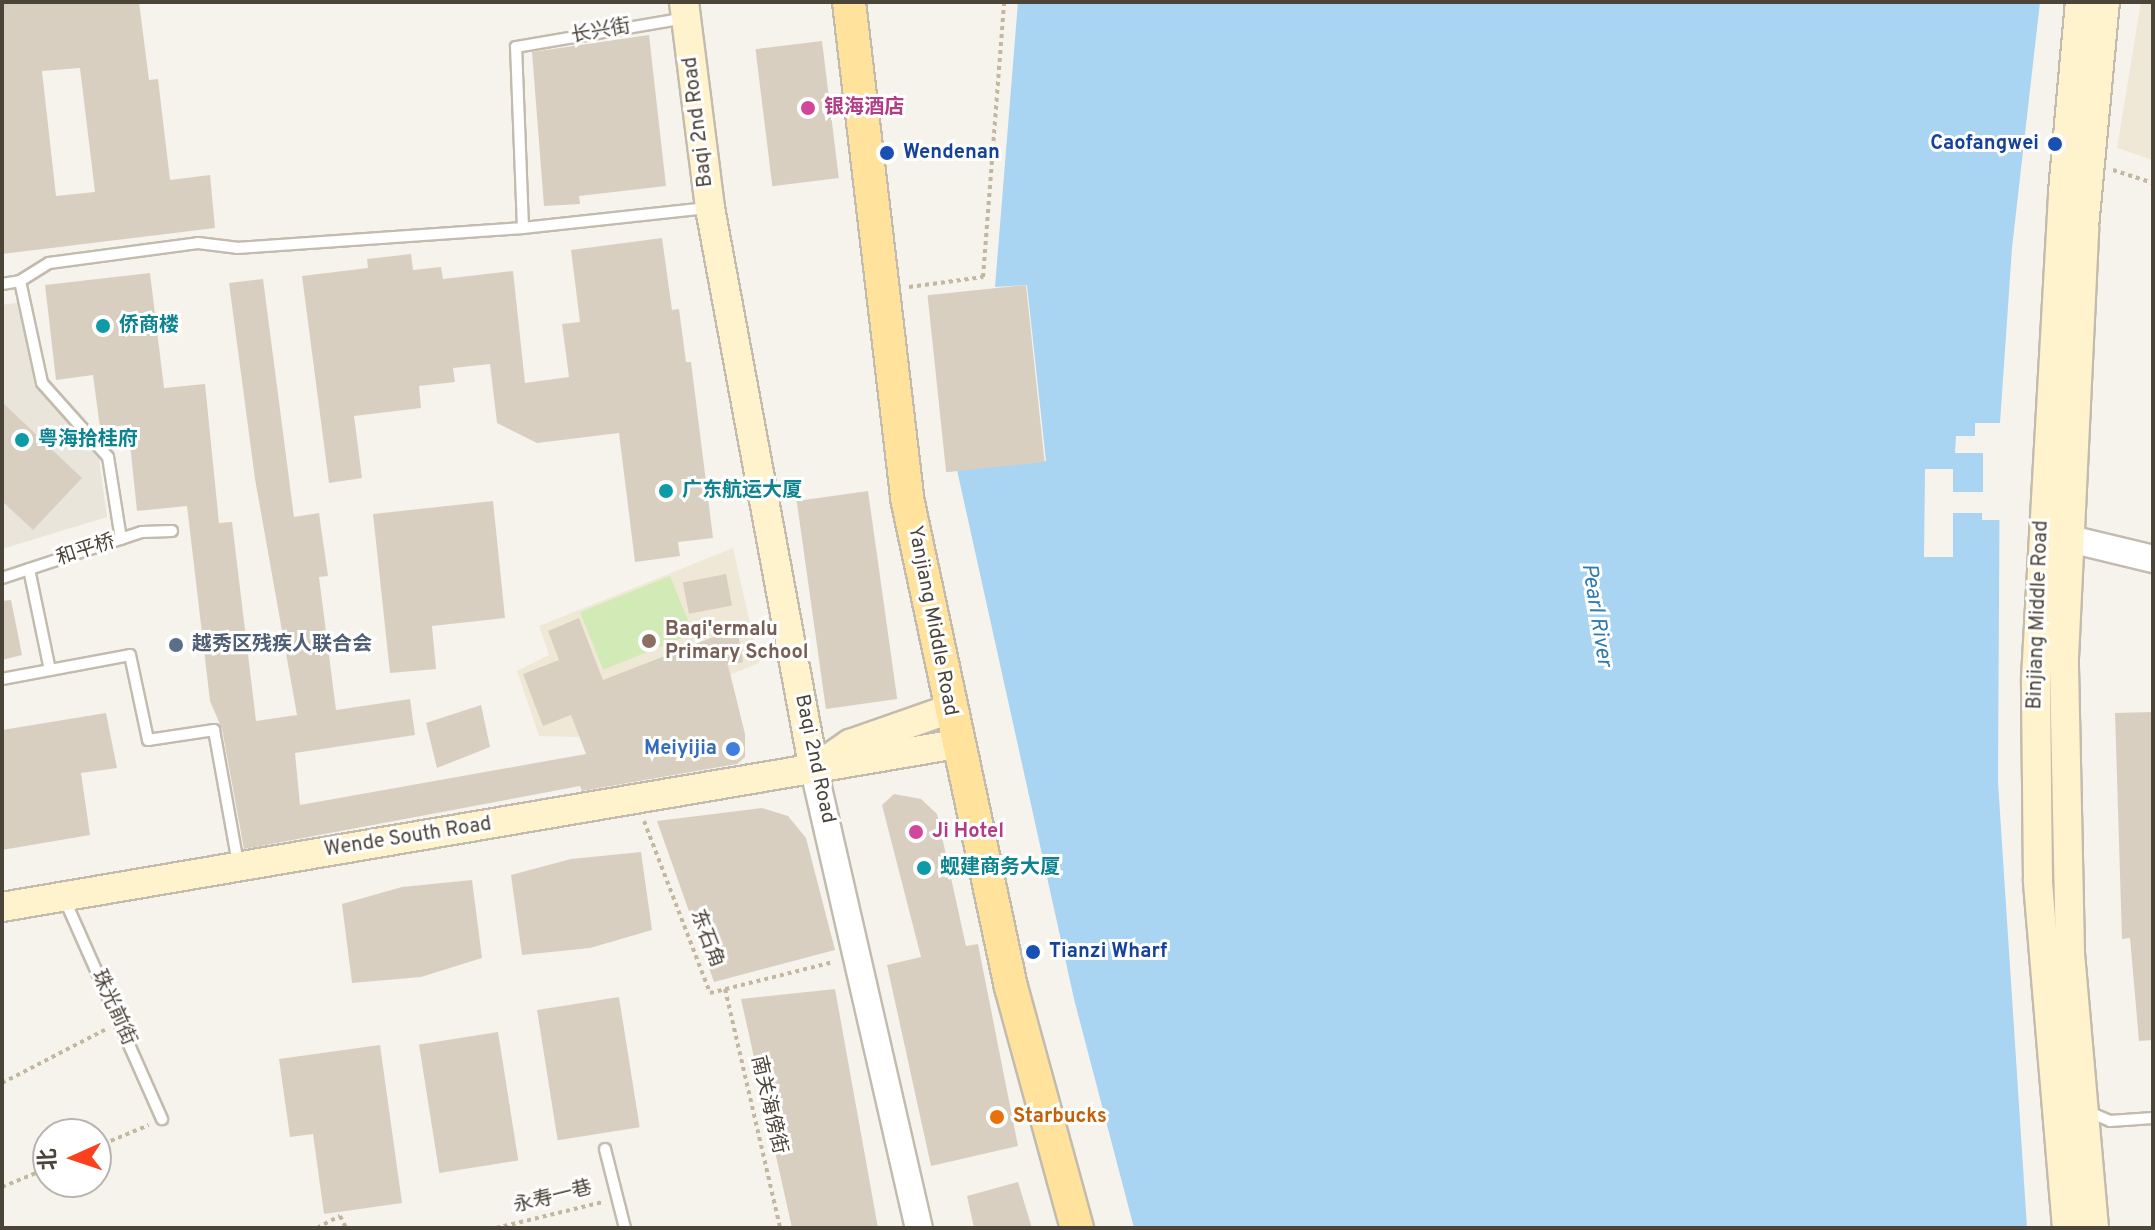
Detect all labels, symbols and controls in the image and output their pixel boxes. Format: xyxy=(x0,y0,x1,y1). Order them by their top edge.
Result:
street label: 长兴街 xyxy=(569,15,633,49)
street label: Baqi 2nd Road xyxy=(679,55,719,189)
place label: 银海酒店 xyxy=(824,96,904,120)
marker: 银海酒店 xyxy=(799,99,817,117)
place label: Caofangwei xyxy=(1930,132,2039,156)
marker: Caofangwei xyxy=(2046,135,2064,153)
place label: Wendenan xyxy=(903,141,1000,165)
marker: Wendenan xyxy=(878,144,896,162)
place label: 侨商楼 xyxy=(119,314,179,338)
marker: 侨商楼 xyxy=(94,317,112,335)
place label: 粤海拾桂府 xyxy=(38,428,138,452)
marker: 粤海拾桂府 xyxy=(13,431,31,449)
place label: 广东航运大厦 xyxy=(682,479,802,503)
marker: 广东航运大厦 xyxy=(657,482,675,500)
street label: Binjiang Middle Road xyxy=(2024,520,2054,710)
street label: Yanjiang Middle Road xyxy=(902,524,962,718)
street label: 和平桥 xyxy=(54,530,118,572)
water label: Pearl River xyxy=(1575,562,1617,668)
place label: Baqi'ermalu Primary School xyxy=(665,618,809,665)
marker: Baqi'ermalu Primary School xyxy=(640,632,658,650)
place label: 越秀区残疾人联合会 xyxy=(192,633,372,657)
marker: 越秀区残疾人联合会 xyxy=(167,636,185,654)
street label: Baqi 2nd Road xyxy=(789,692,839,826)
place label: Meiyijia xyxy=(644,737,717,761)
marker: Meiyijia xyxy=(724,740,742,758)
street label: Wende South Road xyxy=(323,813,493,863)
place label: Ji Hotel xyxy=(932,820,1004,844)
marker: Ji Hotel xyxy=(907,823,925,841)
place label: 蚬建商务大厦 xyxy=(940,856,1060,880)
marker: 蚬建商务大厦 xyxy=(915,859,933,877)
street label: 东石角 xyxy=(684,907,728,971)
place label: Tianzi Wharf xyxy=(1049,940,1167,964)
marker: Tianzi Wharf xyxy=(1024,943,1042,961)
street label: 珠光前街 xyxy=(86,967,140,1049)
street label: 南关海傍街 xyxy=(745,1054,791,1156)
place label: Starbucks xyxy=(1013,1105,1107,1129)
marker: Starbucks xyxy=(988,1108,1006,1126)
north arrow xyxy=(32,1118,112,1198)
text: 北 xyxy=(35,1147,64,1171)
street label: 永寿一巷 xyxy=(511,1177,595,1219)

